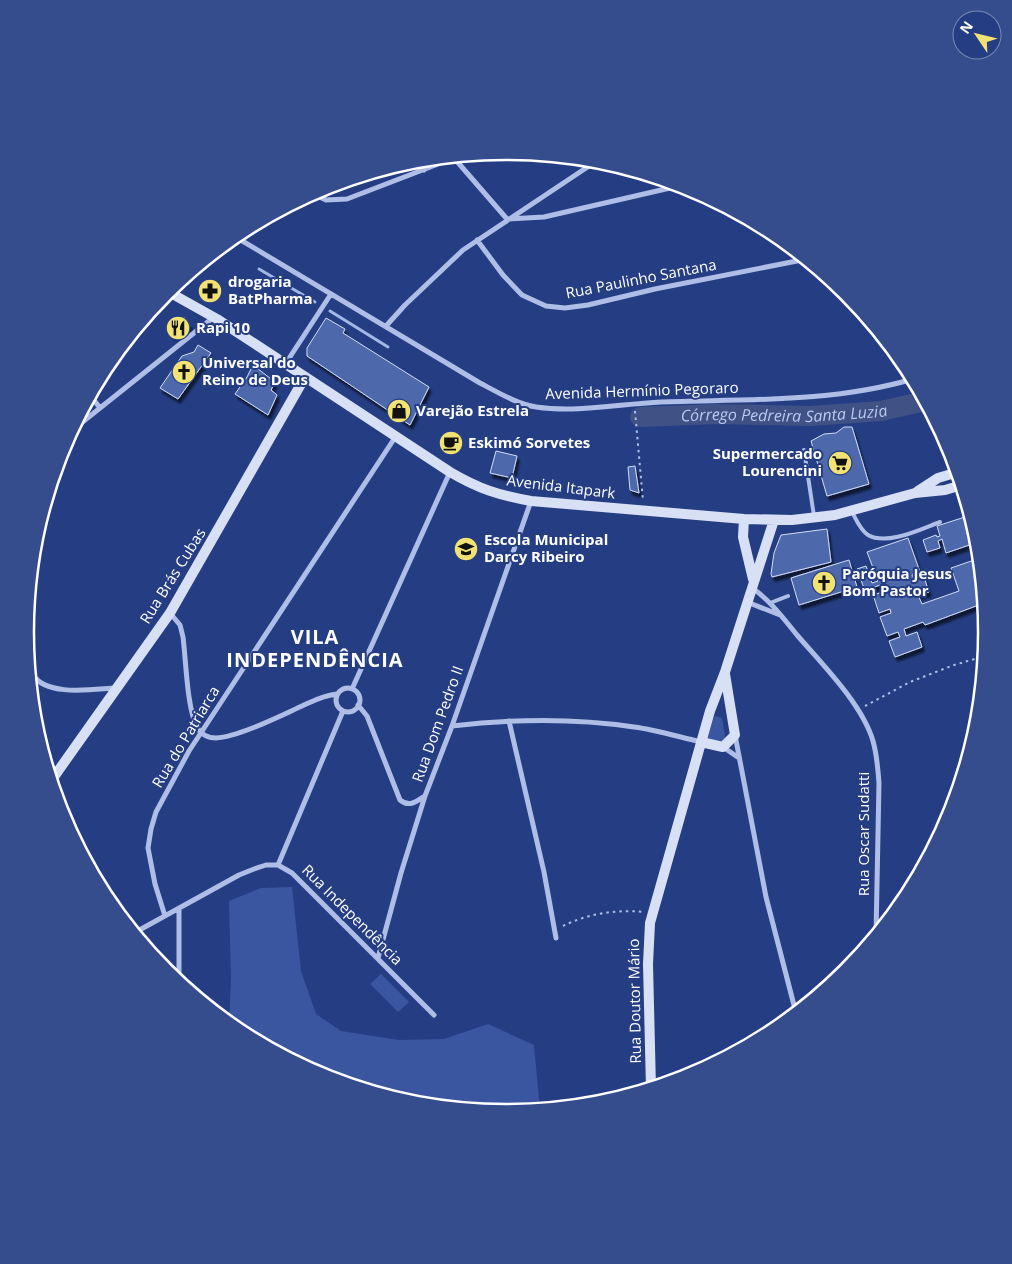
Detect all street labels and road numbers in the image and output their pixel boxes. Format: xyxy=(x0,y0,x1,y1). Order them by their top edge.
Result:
street label: Rua Paulinho Santana xyxy=(564,254,718,302)
street label: Avenida Hermínio Pegoraro xyxy=(545,377,739,403)
street label: Avenida Itapark xyxy=(506,469,617,503)
street label: Rua Brás Cubas xyxy=(135,524,210,627)
street label: Rua Dom Pedro II xyxy=(407,663,467,785)
street label: Rua do Patriarca xyxy=(147,682,223,791)
street label: Rua Oscar Sudatti xyxy=(853,772,873,896)
street label: Rua Independência xyxy=(298,860,407,969)
street label: Rua Doutor Mário xyxy=(623,938,645,1064)

